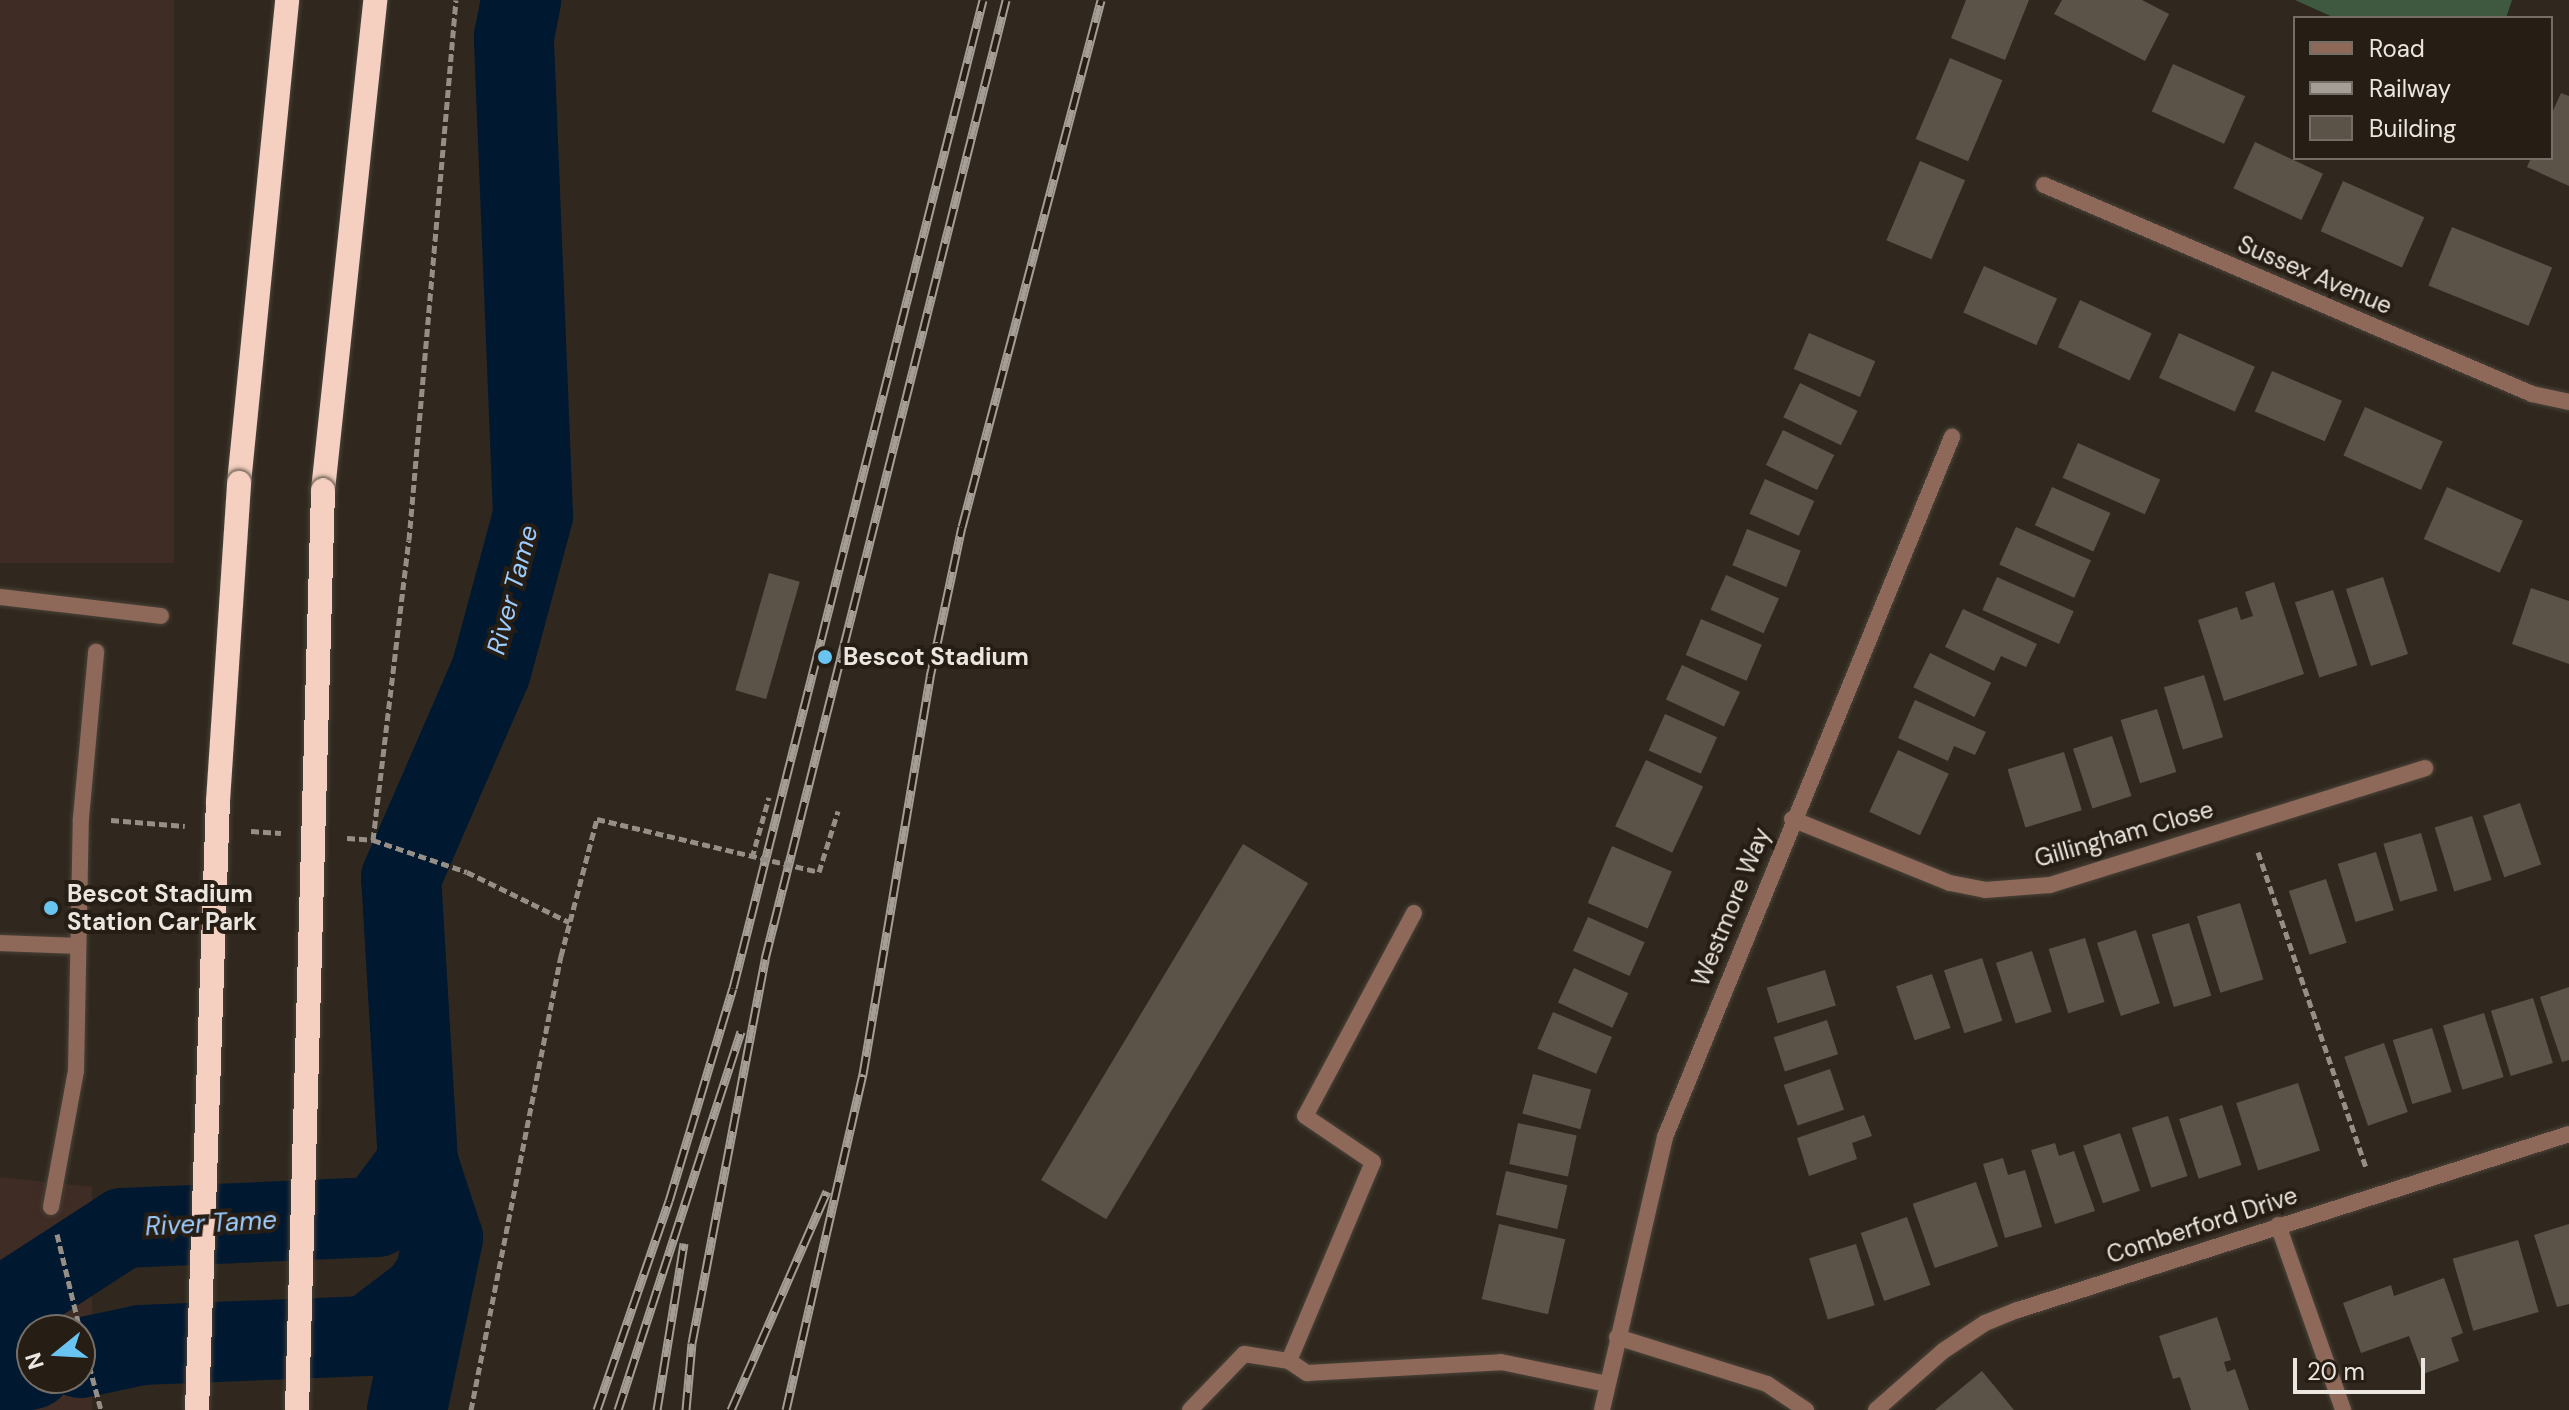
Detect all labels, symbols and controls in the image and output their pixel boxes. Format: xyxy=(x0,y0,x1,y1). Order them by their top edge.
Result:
legend xyxy=(2293,16,2553,160)
text: Road xyxy=(2369,33,2425,64)
text: Railway xyxy=(2369,73,2451,104)
text: Building xyxy=(2369,113,2456,144)
street label: Sussex Avenue xyxy=(2234,230,2396,320)
water label: River Tame xyxy=(481,522,545,658)
place label: Bescot Stadium xyxy=(843,643,1029,671)
marker: Bescot Stadium xyxy=(814,646,836,668)
street label: Gillingham Close xyxy=(2031,795,2217,873)
street label: Westmore Way xyxy=(1686,823,1776,991)
place label: Bescot Stadium Station Car Park xyxy=(67,880,257,936)
marker: Bescot Stadium Station Car Park xyxy=(42,899,60,917)
street label: Comberford Drive xyxy=(2103,1181,2301,1269)
water label: River Tame xyxy=(144,1205,278,1243)
north arrow xyxy=(16,1314,96,1394)
scale bar xyxy=(2297,1342,2429,1392)
text: N xyxy=(18,1349,51,1373)
text: 20 m xyxy=(2307,1356,2365,1387)

